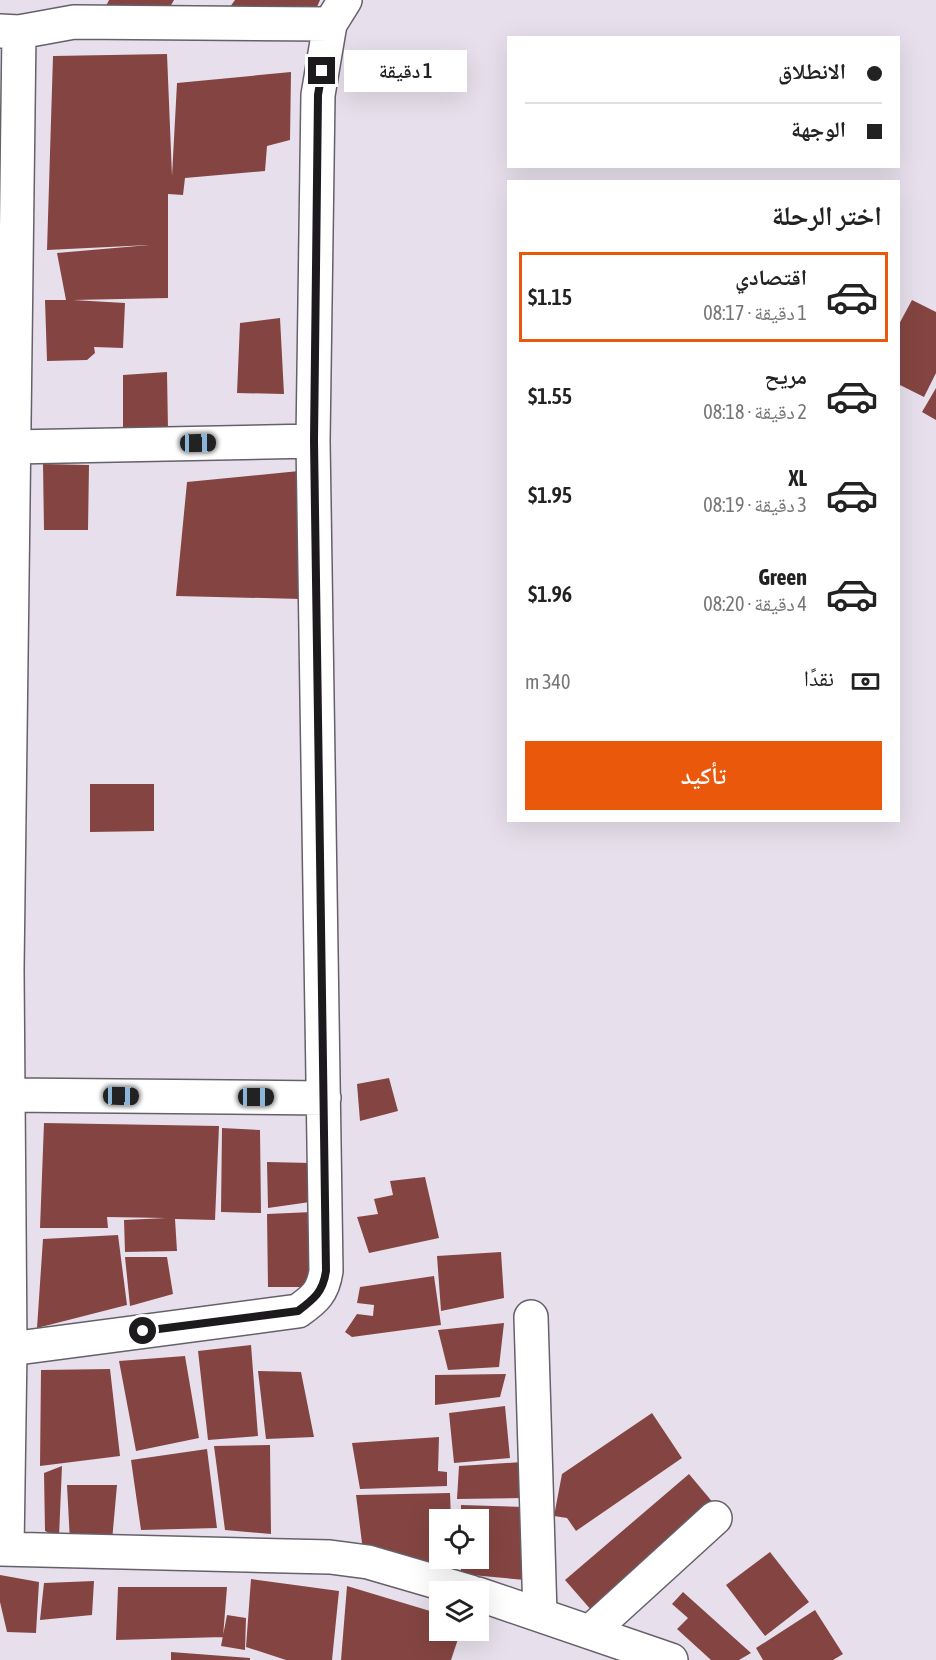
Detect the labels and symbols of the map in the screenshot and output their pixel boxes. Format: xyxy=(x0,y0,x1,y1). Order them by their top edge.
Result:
callout: 1 دقيقة xyxy=(343,50,466,92)
route end xyxy=(308,57,335,84)
car xyxy=(180,434,216,452)
car xyxy=(103,1087,139,1105)
car xyxy=(238,1088,274,1106)
route start xyxy=(129,1317,156,1344)

